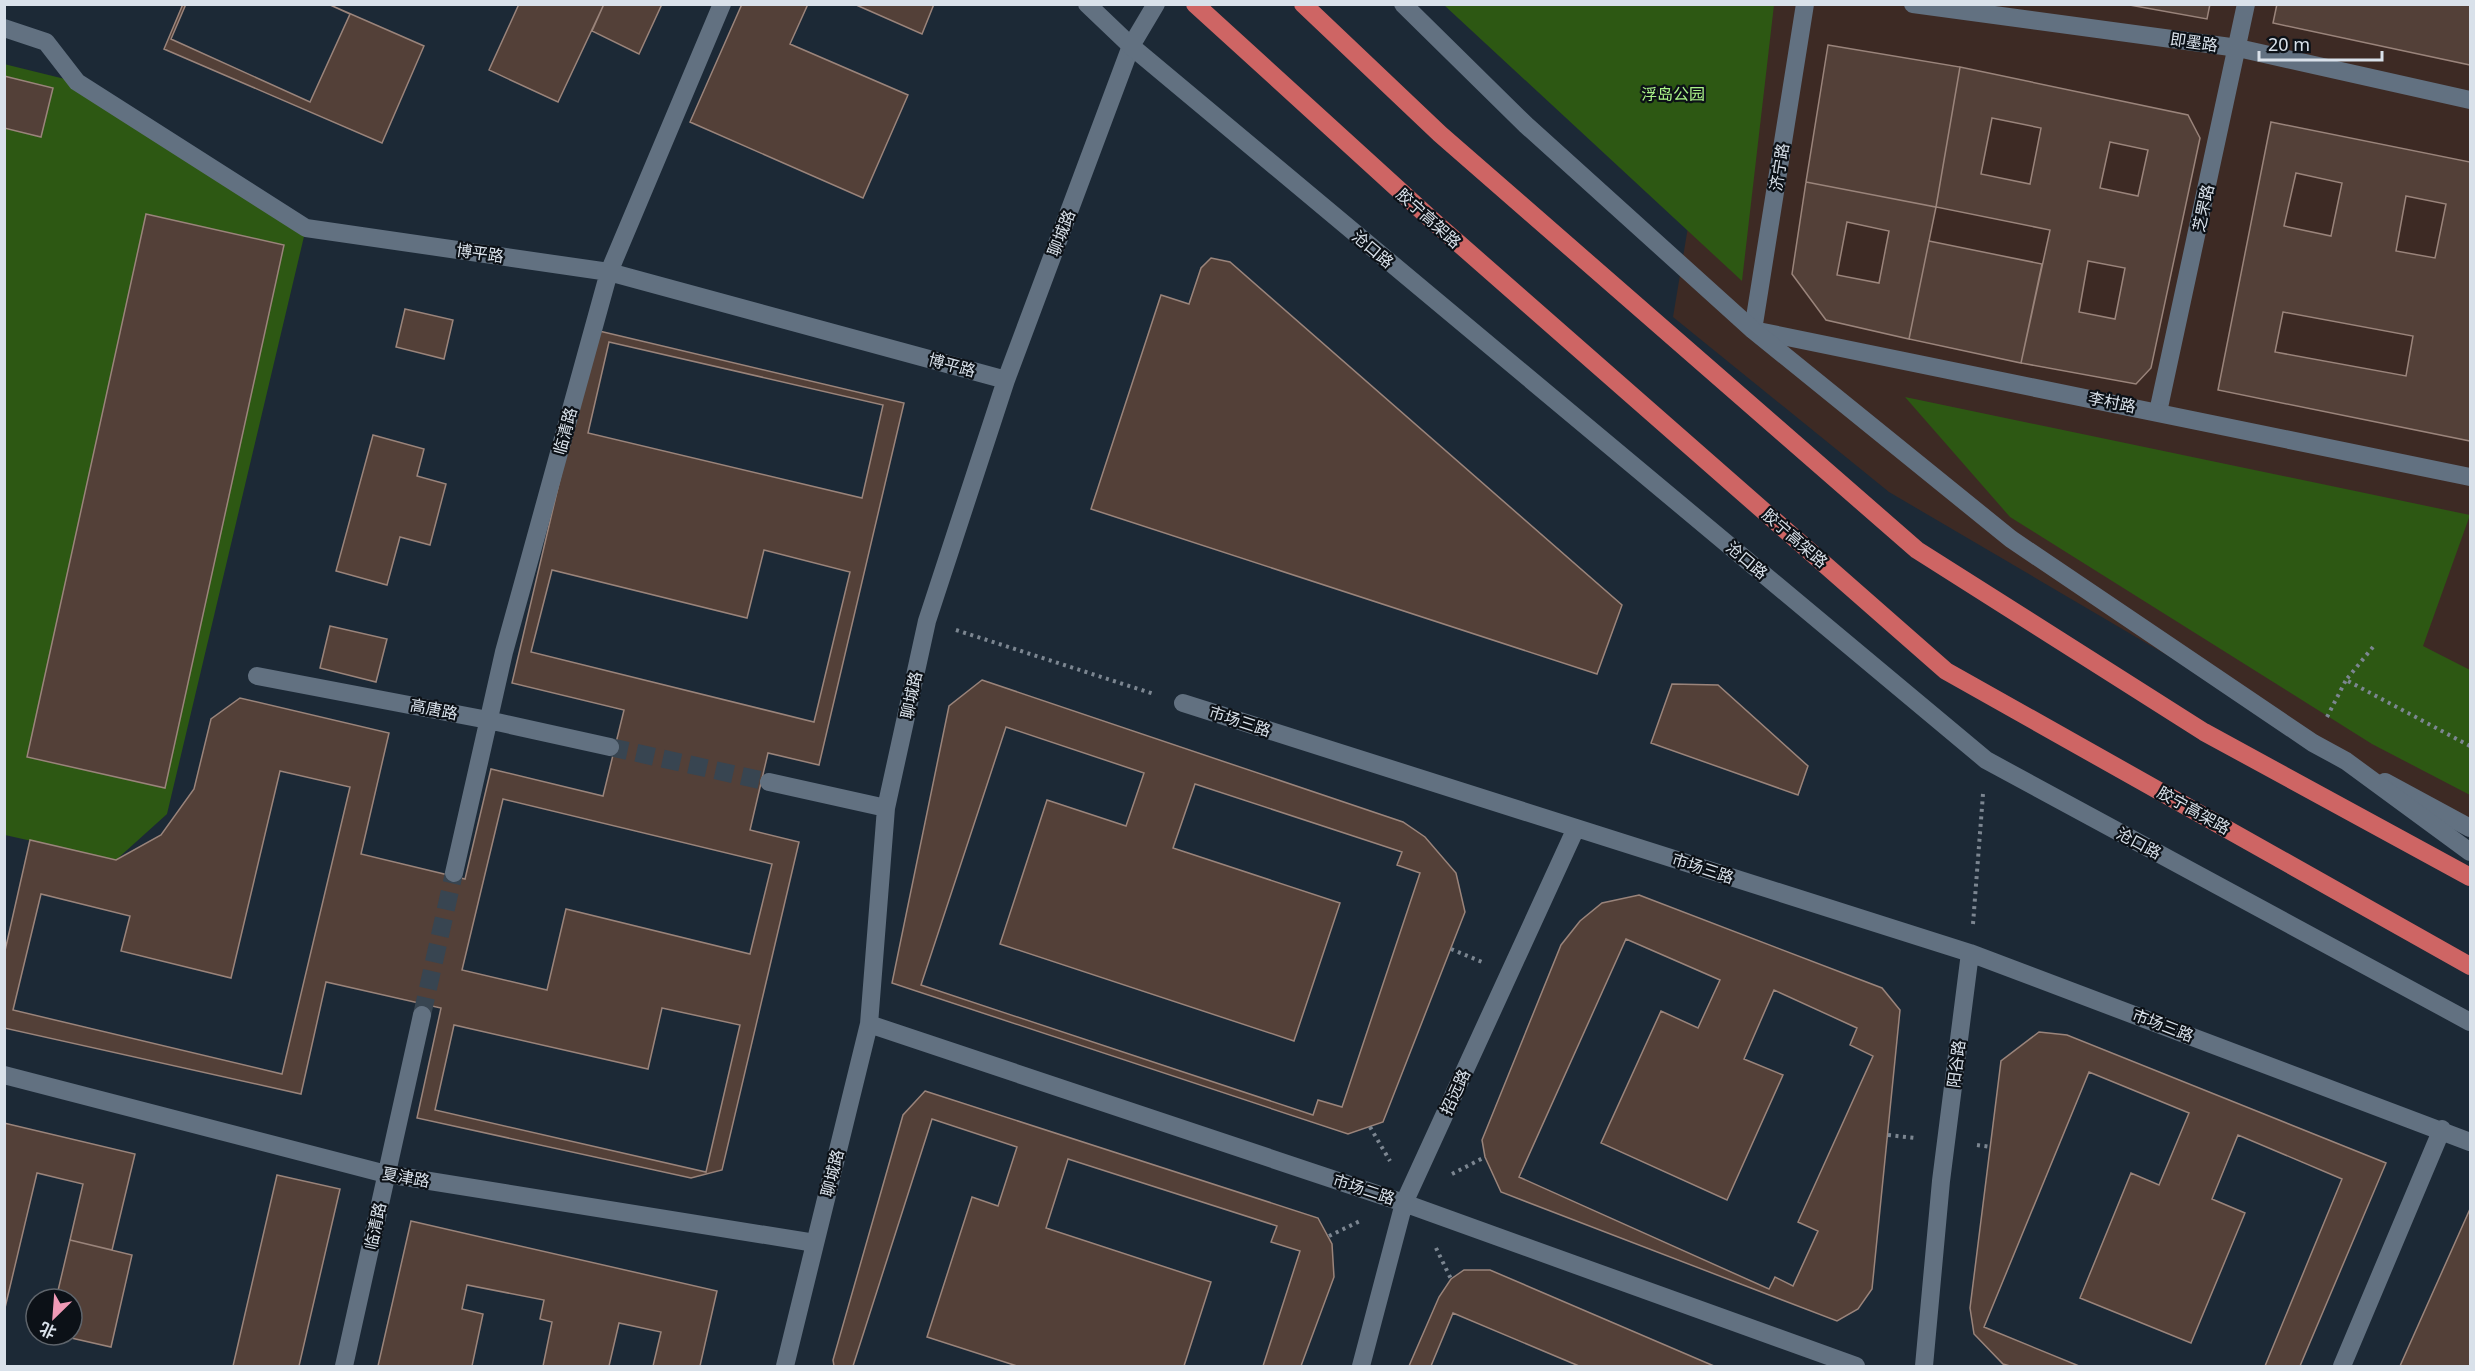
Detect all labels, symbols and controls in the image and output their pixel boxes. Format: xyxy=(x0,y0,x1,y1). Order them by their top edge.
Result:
scale bar xyxy=(2259,24,2382,62)
street label: 即墨路 xyxy=(2169,28,2219,56)
text: 20 m xyxy=(2268,32,2310,56)
park label: 浮岛公园 xyxy=(1641,83,1705,105)
street label: 济宁路 xyxy=(1764,142,1794,192)
street label: 芝罘路 xyxy=(2187,182,2219,234)
street label: 胶宁高架路 xyxy=(1392,183,1466,253)
street label: 聊城路 xyxy=(1042,207,1080,259)
street label: 沧口路 xyxy=(1348,225,1398,273)
street label: 博平路 xyxy=(455,239,505,267)
street label: 博平路 xyxy=(926,348,978,382)
street label: 李村路 xyxy=(2086,387,2138,417)
street label: 临清路 xyxy=(548,405,582,457)
street label: 胶宁高架路 xyxy=(1758,503,1832,573)
street label: 沧口路 xyxy=(1722,536,1772,584)
street label: 聊城路 xyxy=(895,669,927,721)
street label: 高唐路 xyxy=(408,694,460,724)
street label: 市场三路 xyxy=(1206,701,1274,741)
street label: 胶宁高架路 xyxy=(2154,781,2234,839)
street label: 沧口路 xyxy=(2113,822,2165,864)
street label: 市场三路 xyxy=(1669,848,1737,888)
street label: 市场三路 xyxy=(2129,1003,2197,1047)
street label: 阳谷路 xyxy=(1942,1039,1970,1089)
street label: 招远路 xyxy=(1435,1066,1475,1118)
street label: 聊城路 xyxy=(816,1147,848,1199)
street label: 夏津路 xyxy=(380,1162,432,1192)
street label: 市场二路 xyxy=(1330,1169,1398,1209)
street label: 临清路 xyxy=(359,1200,391,1252)
north arrow xyxy=(24,1287,84,1347)
text: 北 xyxy=(36,1317,60,1344)

